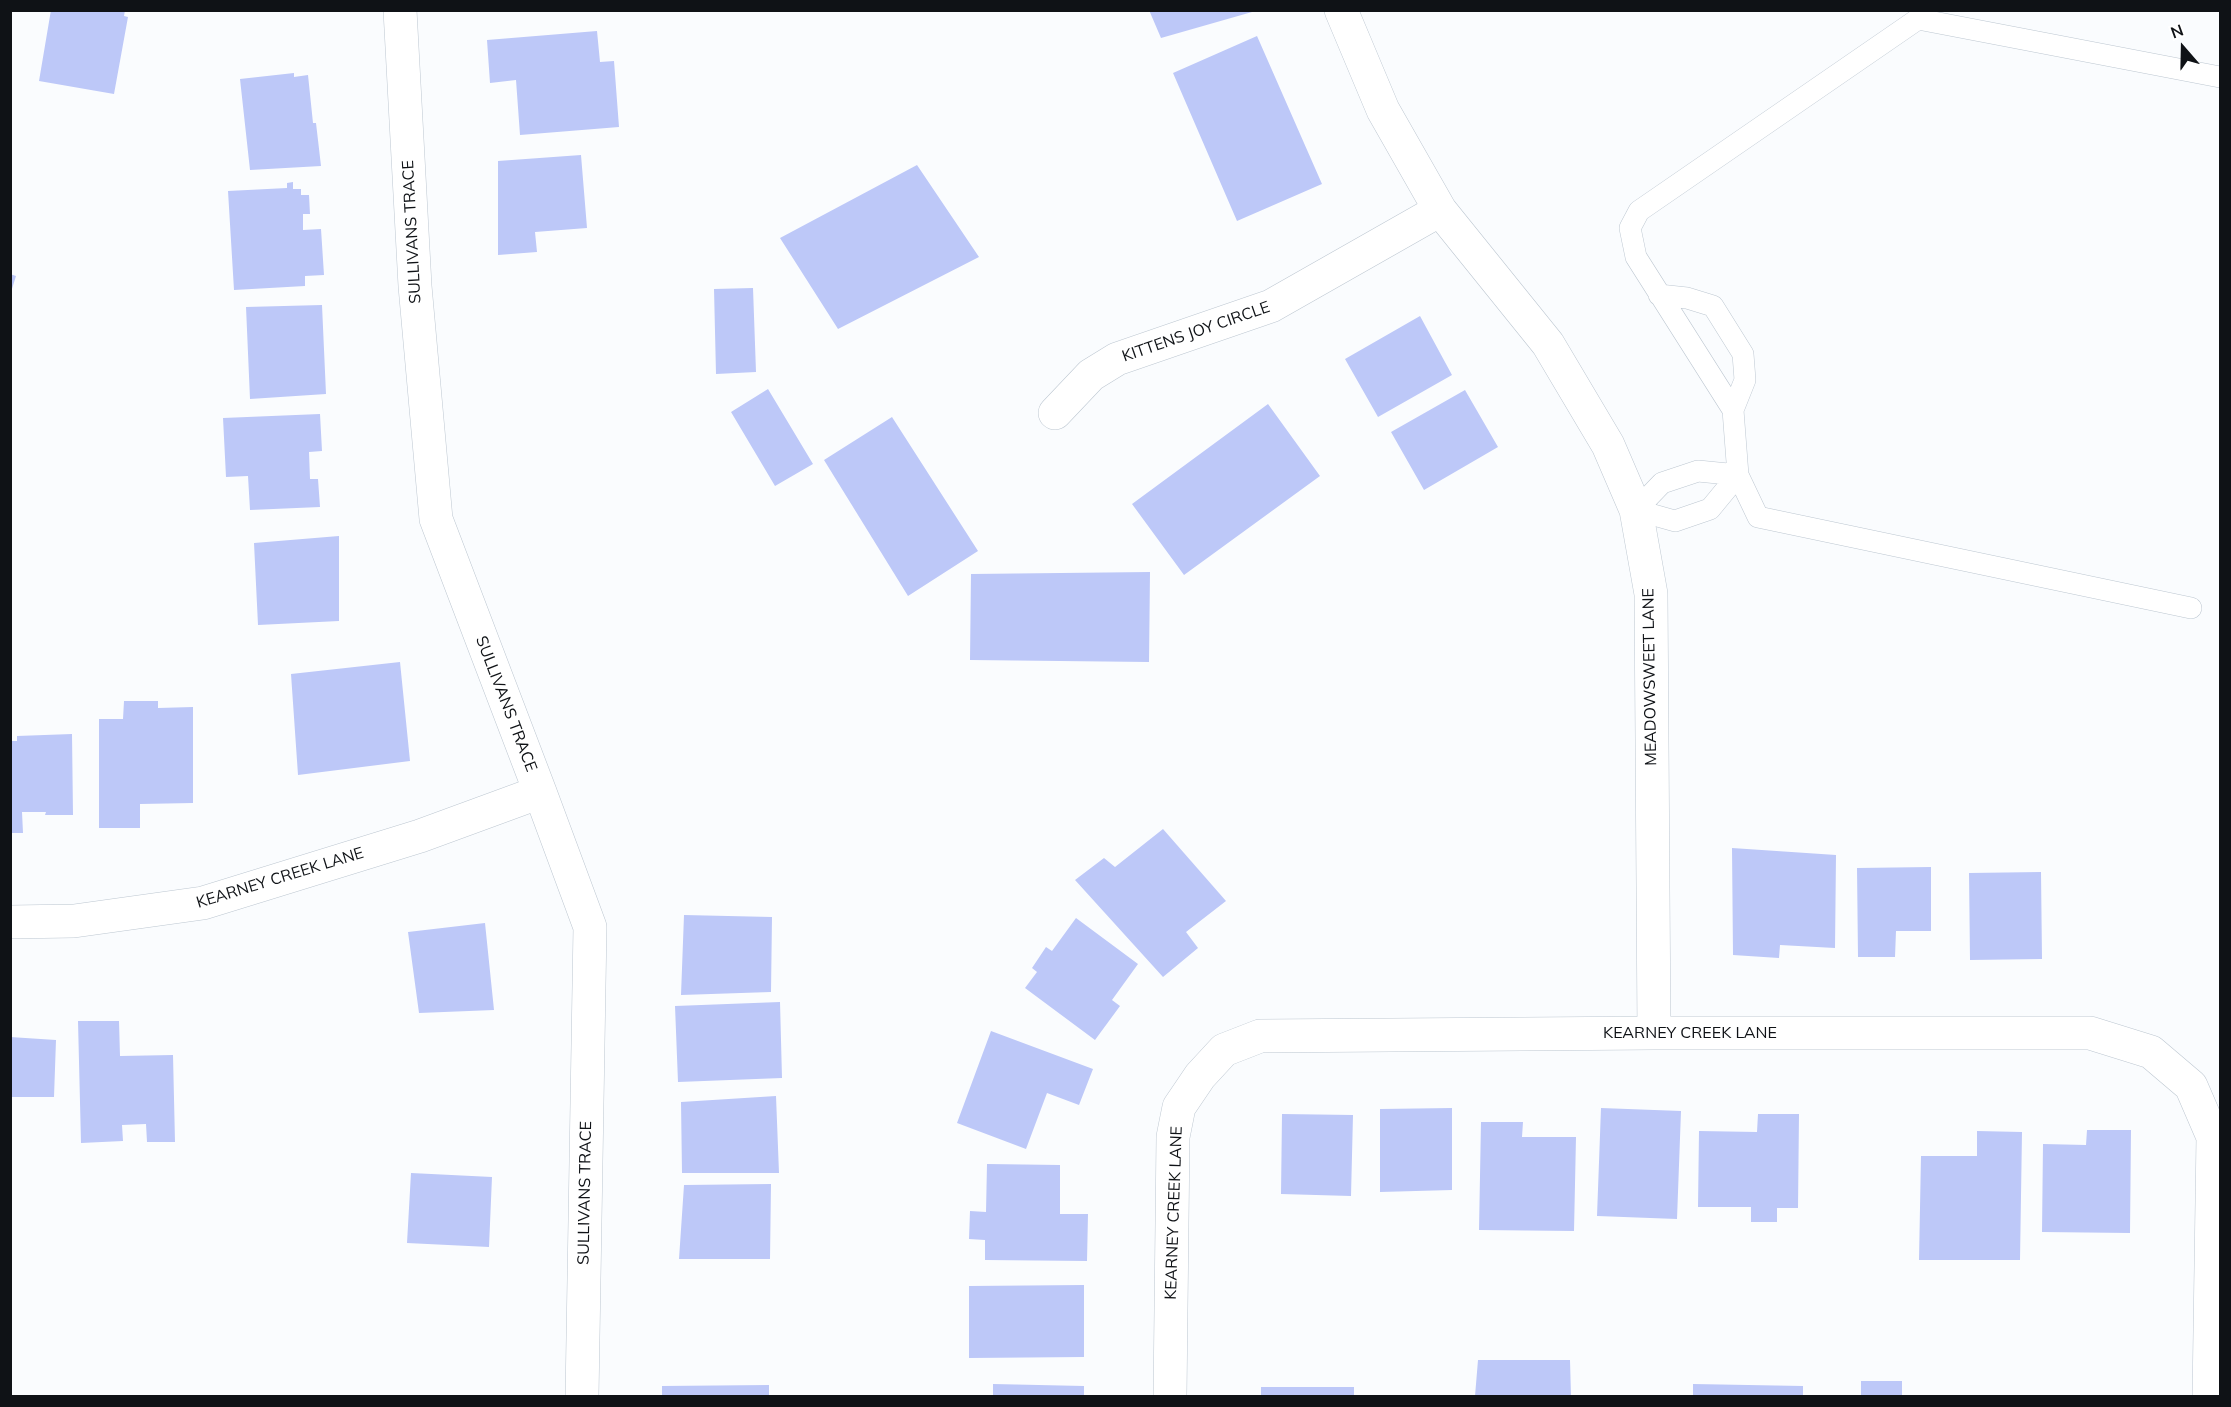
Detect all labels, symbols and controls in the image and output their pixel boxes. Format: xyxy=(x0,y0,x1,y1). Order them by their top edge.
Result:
north arrow xyxy=(2153,18,2213,78)
text: N xyxy=(2168,20,2186,43)
street label: SULLIVANS TRACE xyxy=(399,160,425,304)
street label: KITTENS JOY CIRCLE xyxy=(1119,298,1273,366)
street label: MEADOWSWEET LANE xyxy=(1639,588,1661,766)
street label: SULLIVANS TRACE xyxy=(471,633,541,775)
street label: KEARNEY CREEK LANE xyxy=(194,843,366,913)
street label: KEARNEY CREEK LANE xyxy=(1603,1023,1777,1043)
street label: SULLIVANS TRACE xyxy=(574,1121,596,1265)
street label: KEARNEY CREEK LANE xyxy=(1161,1126,1187,1300)

